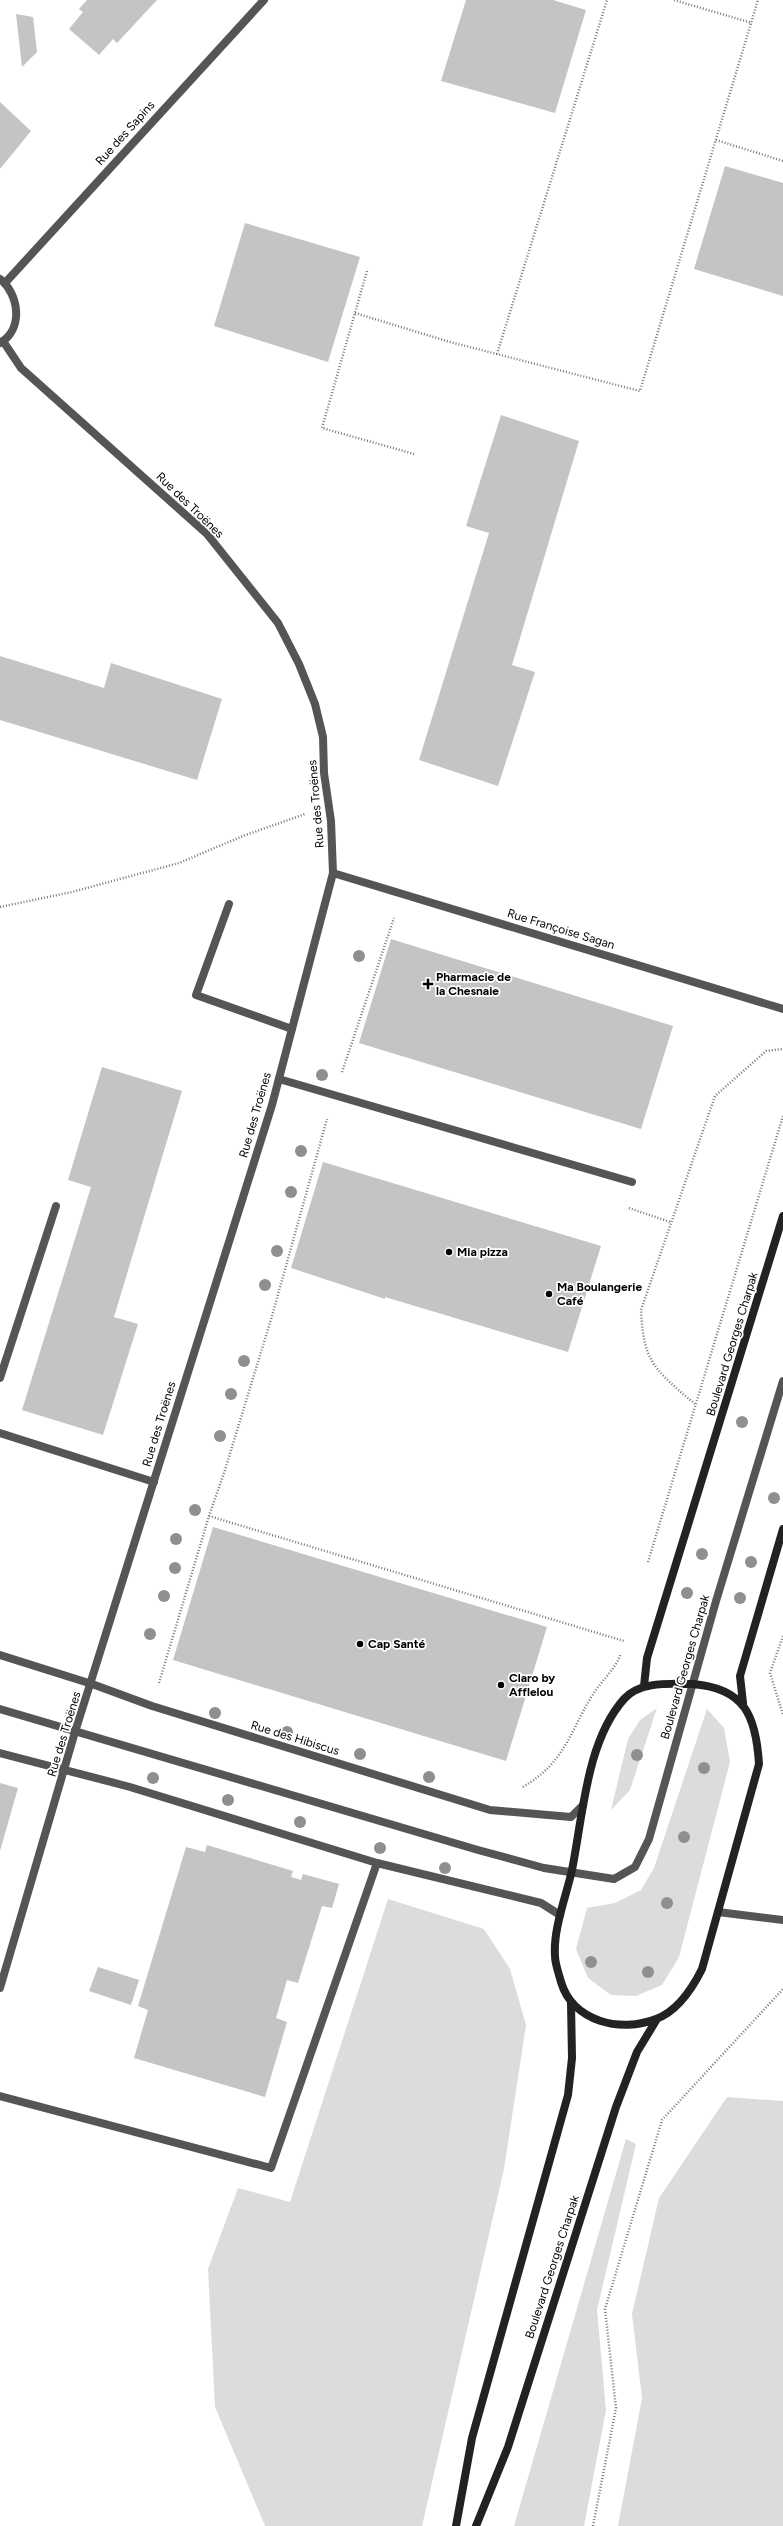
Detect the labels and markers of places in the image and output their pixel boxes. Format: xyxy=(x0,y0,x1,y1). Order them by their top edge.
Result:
place label: Pharmacie de la Chesnaie xyxy=(436,970,511,998)
marker: Pharmacie de la Chesnaie xyxy=(423,979,433,989)
place label: Mia pizza xyxy=(457,1245,508,1259)
marker: Mia pizza xyxy=(444,1247,454,1257)
place label: Ma Boulangerie Café xyxy=(557,1280,642,1308)
marker: Ma Boulangerie Café xyxy=(544,1289,554,1299)
place label: Cap Santé xyxy=(368,1637,425,1651)
marker: Cap Santé xyxy=(355,1639,365,1649)
place label: Claro by Afflelou xyxy=(509,1671,555,1699)
marker: Claro by Afflelou xyxy=(496,1680,506,1690)

